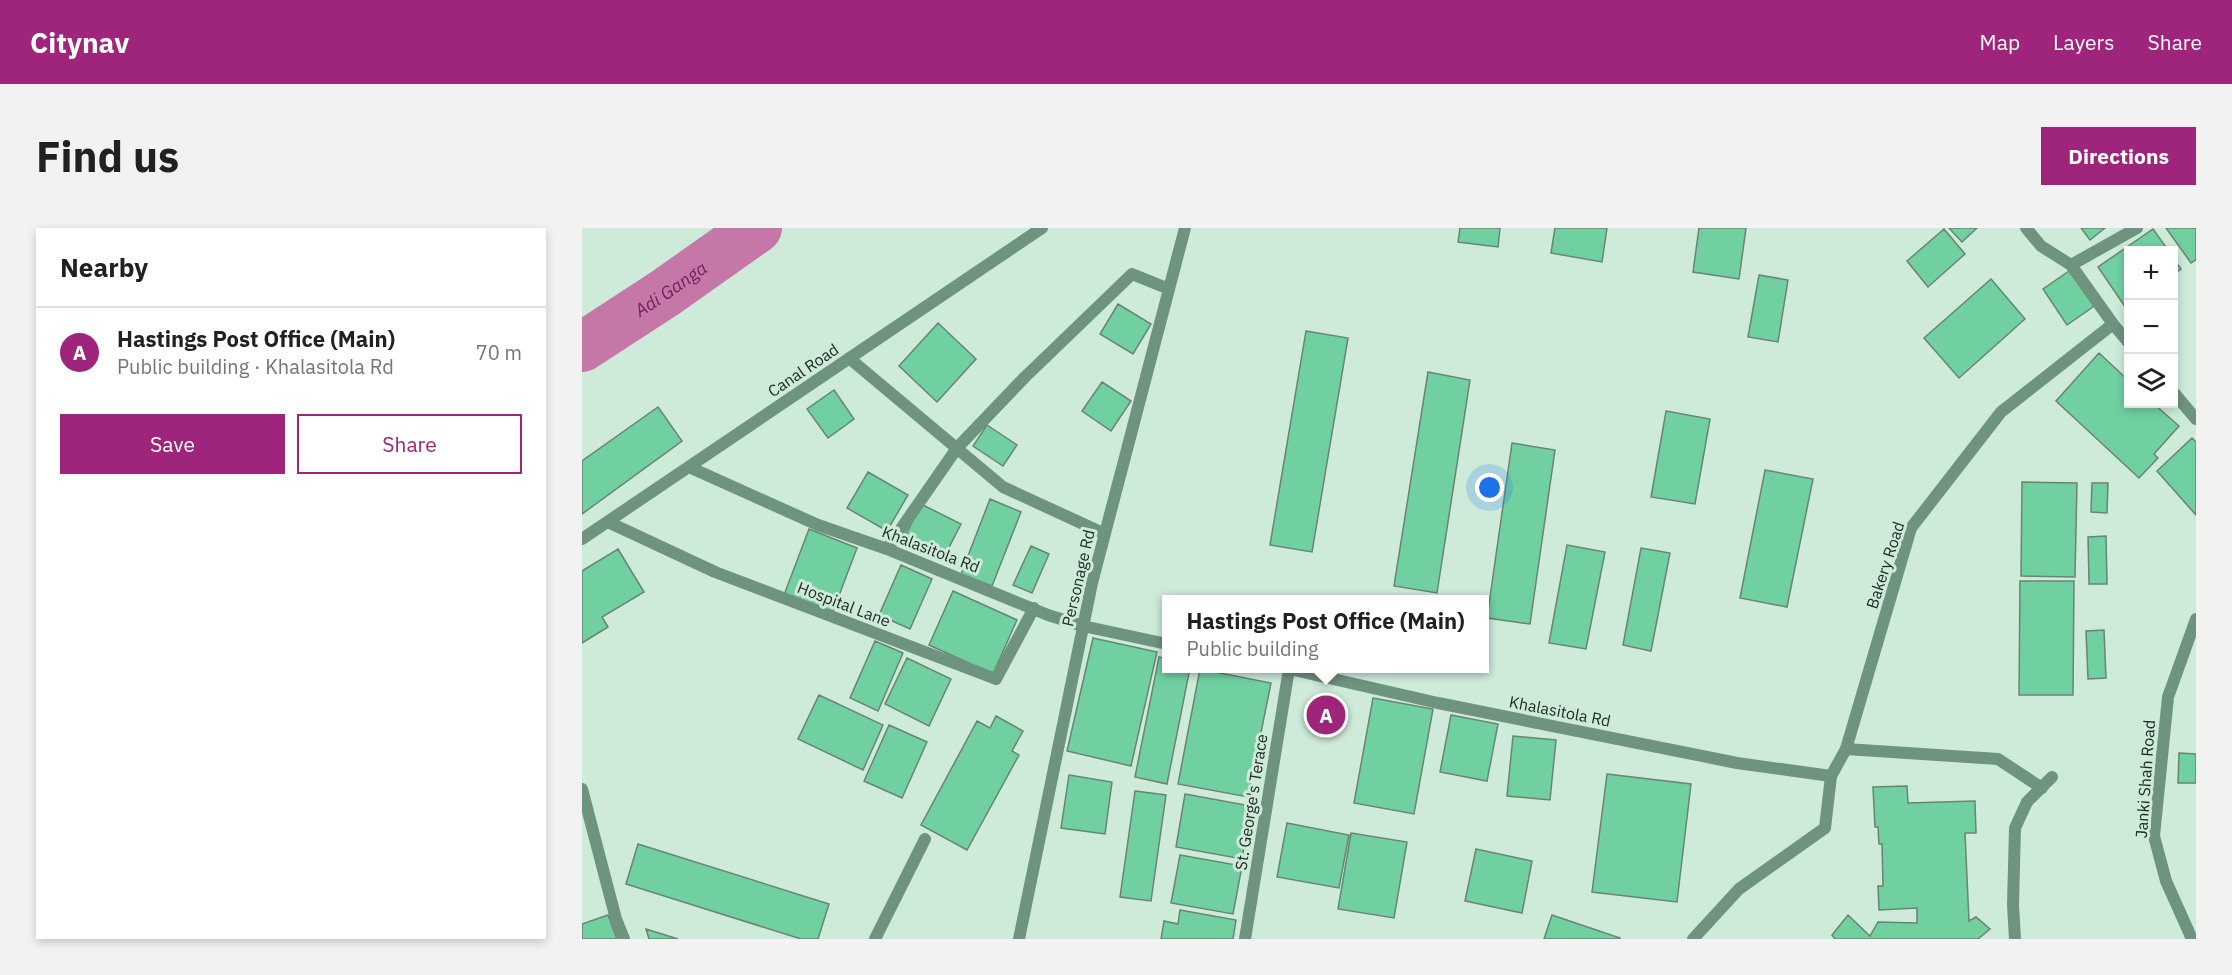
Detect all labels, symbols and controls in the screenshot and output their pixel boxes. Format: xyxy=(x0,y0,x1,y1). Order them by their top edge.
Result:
text: Citynav xyxy=(30,24,129,61)
text: Map xyxy=(1980,28,2020,56)
text: Layers xyxy=(2053,28,2115,56)
text: Share xyxy=(2148,28,2202,56)
button: Directions xyxy=(2041,127,2196,185)
text: Find us xyxy=(36,129,179,184)
map controls xyxy=(2124,246,2178,408)
button: + xyxy=(2124,246,2178,300)
text: Nearby xyxy=(60,250,148,284)
water label: Adi Ganga xyxy=(629,256,711,322)
button: − xyxy=(2124,300,2178,354)
text: Hastings Post Office (Main) xyxy=(117,324,395,353)
text: A xyxy=(73,339,86,366)
text: 70 m xyxy=(476,339,522,366)
street label: Canal Road xyxy=(764,339,842,401)
text: Public building · Khalasitola Rd xyxy=(117,353,394,380)
button: layers xyxy=(2124,354,2178,408)
button: Save xyxy=(60,414,285,474)
button: Share xyxy=(297,414,522,474)
your location xyxy=(1475,473,1504,502)
street label: Bakery Road xyxy=(1862,519,1908,611)
street label: Khalasitola Rd xyxy=(879,521,983,577)
street label: Personage Rd xyxy=(1057,528,1099,628)
street label: Hospital Lane xyxy=(795,577,894,631)
popup xyxy=(1162,595,1489,673)
text: Hastings Post Office (Main) xyxy=(1186,606,1465,635)
text: Public building xyxy=(1186,635,1319,662)
street label: Khalasitola Rd xyxy=(1508,691,1612,731)
pin: A xyxy=(1306,692,1346,738)
street label: Janki Shah Road xyxy=(2131,719,2159,839)
street label: St. George's Terace xyxy=(1230,732,1272,872)

